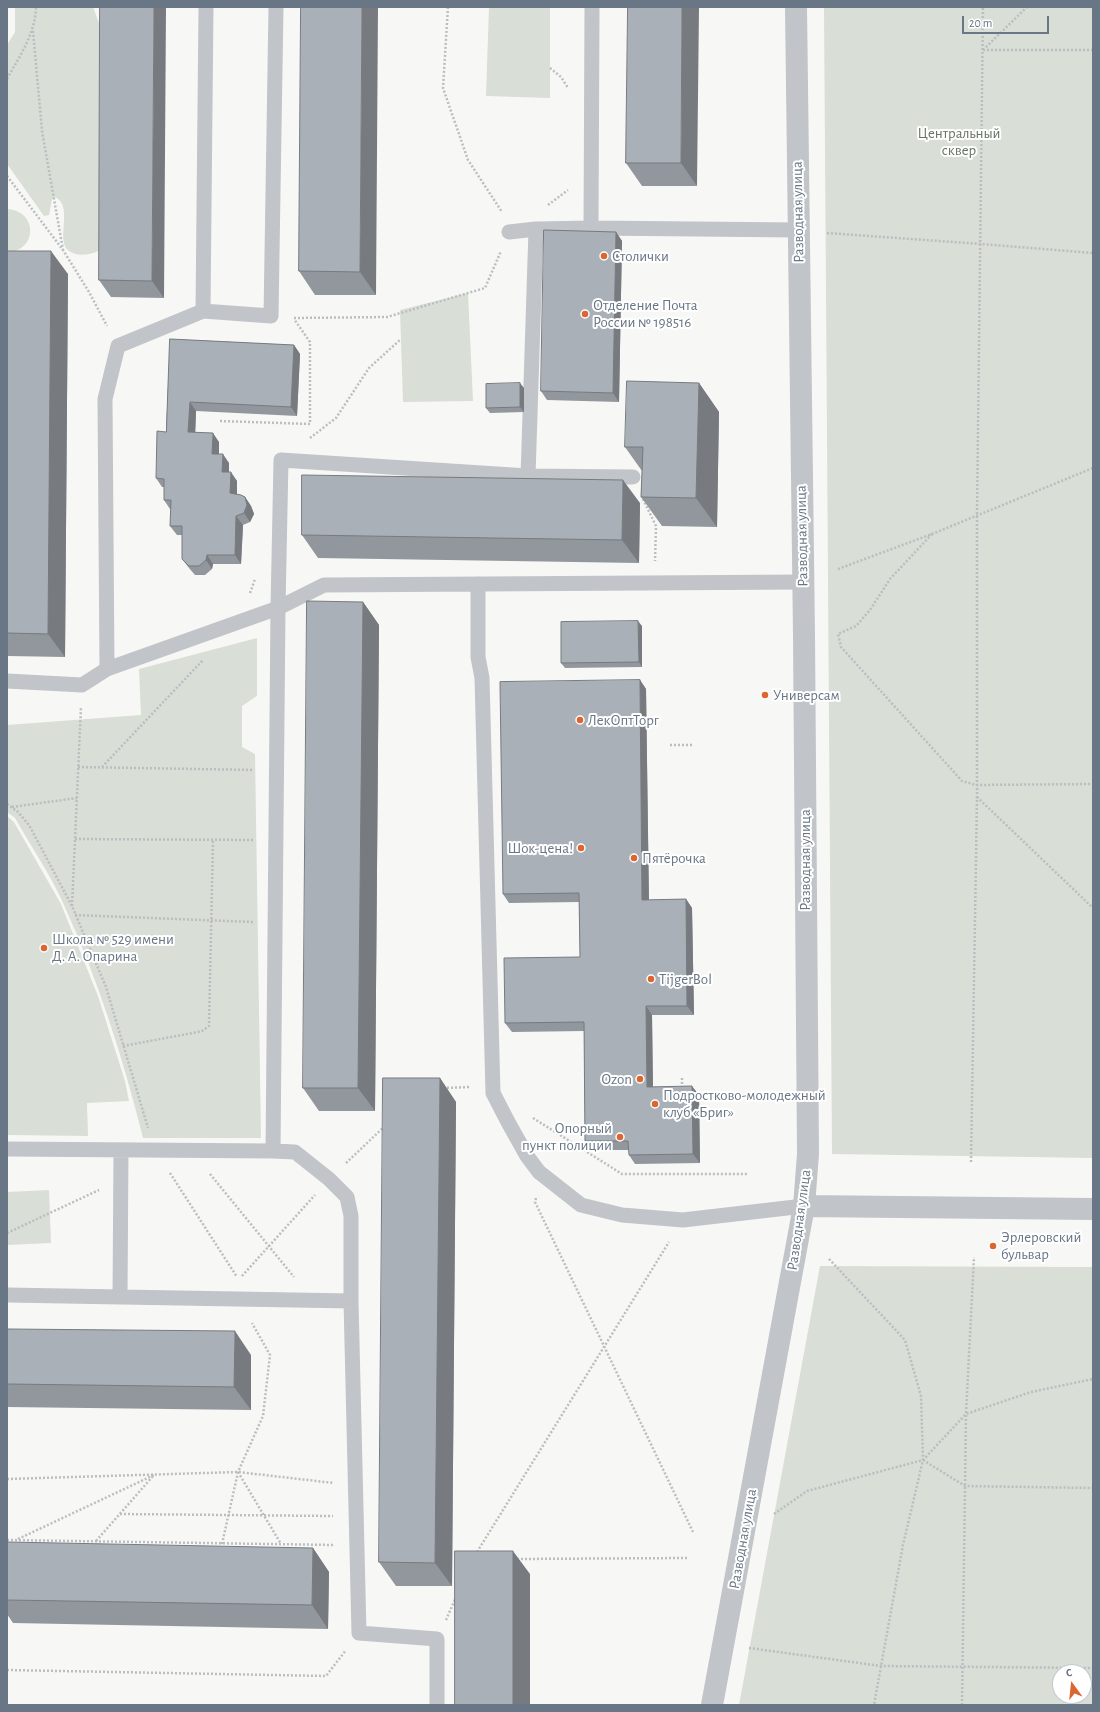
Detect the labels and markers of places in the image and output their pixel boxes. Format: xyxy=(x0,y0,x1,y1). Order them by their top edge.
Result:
place label: Столички xyxy=(612,247,669,265)
marker: Столички xyxy=(599,251,609,261)
place label: Отделение Почта России № 198516 xyxy=(593,296,698,331)
marker: Отделение Почта России № 198516 xyxy=(580,309,590,319)
place label: Универсам xyxy=(773,686,840,704)
marker: Универсам xyxy=(760,690,770,700)
place label: ЛекОптТорг xyxy=(588,711,659,729)
marker: ЛекОптТорг xyxy=(575,715,585,725)
place label: Шок-цена! xyxy=(507,839,573,857)
marker: Шок-цена! xyxy=(576,843,586,853)
place label: Пятёрочка xyxy=(642,849,706,867)
marker: Пятёрочка xyxy=(629,853,639,863)
place label: Школа № 529 имени Д. А. Опарина xyxy=(52,930,174,965)
marker: Школа № 529 имени Д. А. Опарина xyxy=(39,943,49,953)
place label: TijgerBol xyxy=(659,970,712,988)
marker: TijgerBol xyxy=(646,974,656,984)
place label: Ozon xyxy=(602,1070,632,1088)
marker: Ozon xyxy=(635,1074,645,1084)
place label: Подростково-молодежный клуб «Бриг» xyxy=(663,1086,826,1121)
marker: Подростково-молодежный клуб «Бриг» xyxy=(650,1099,660,1109)
place label: Опорный пункт полиции xyxy=(522,1119,612,1154)
marker: Опорный пункт полиции xyxy=(615,1132,625,1142)
place label: Эрлеровский бульвар xyxy=(1001,1228,1081,1263)
marker: Эрлеровский бульвар xyxy=(988,1241,998,1251)

